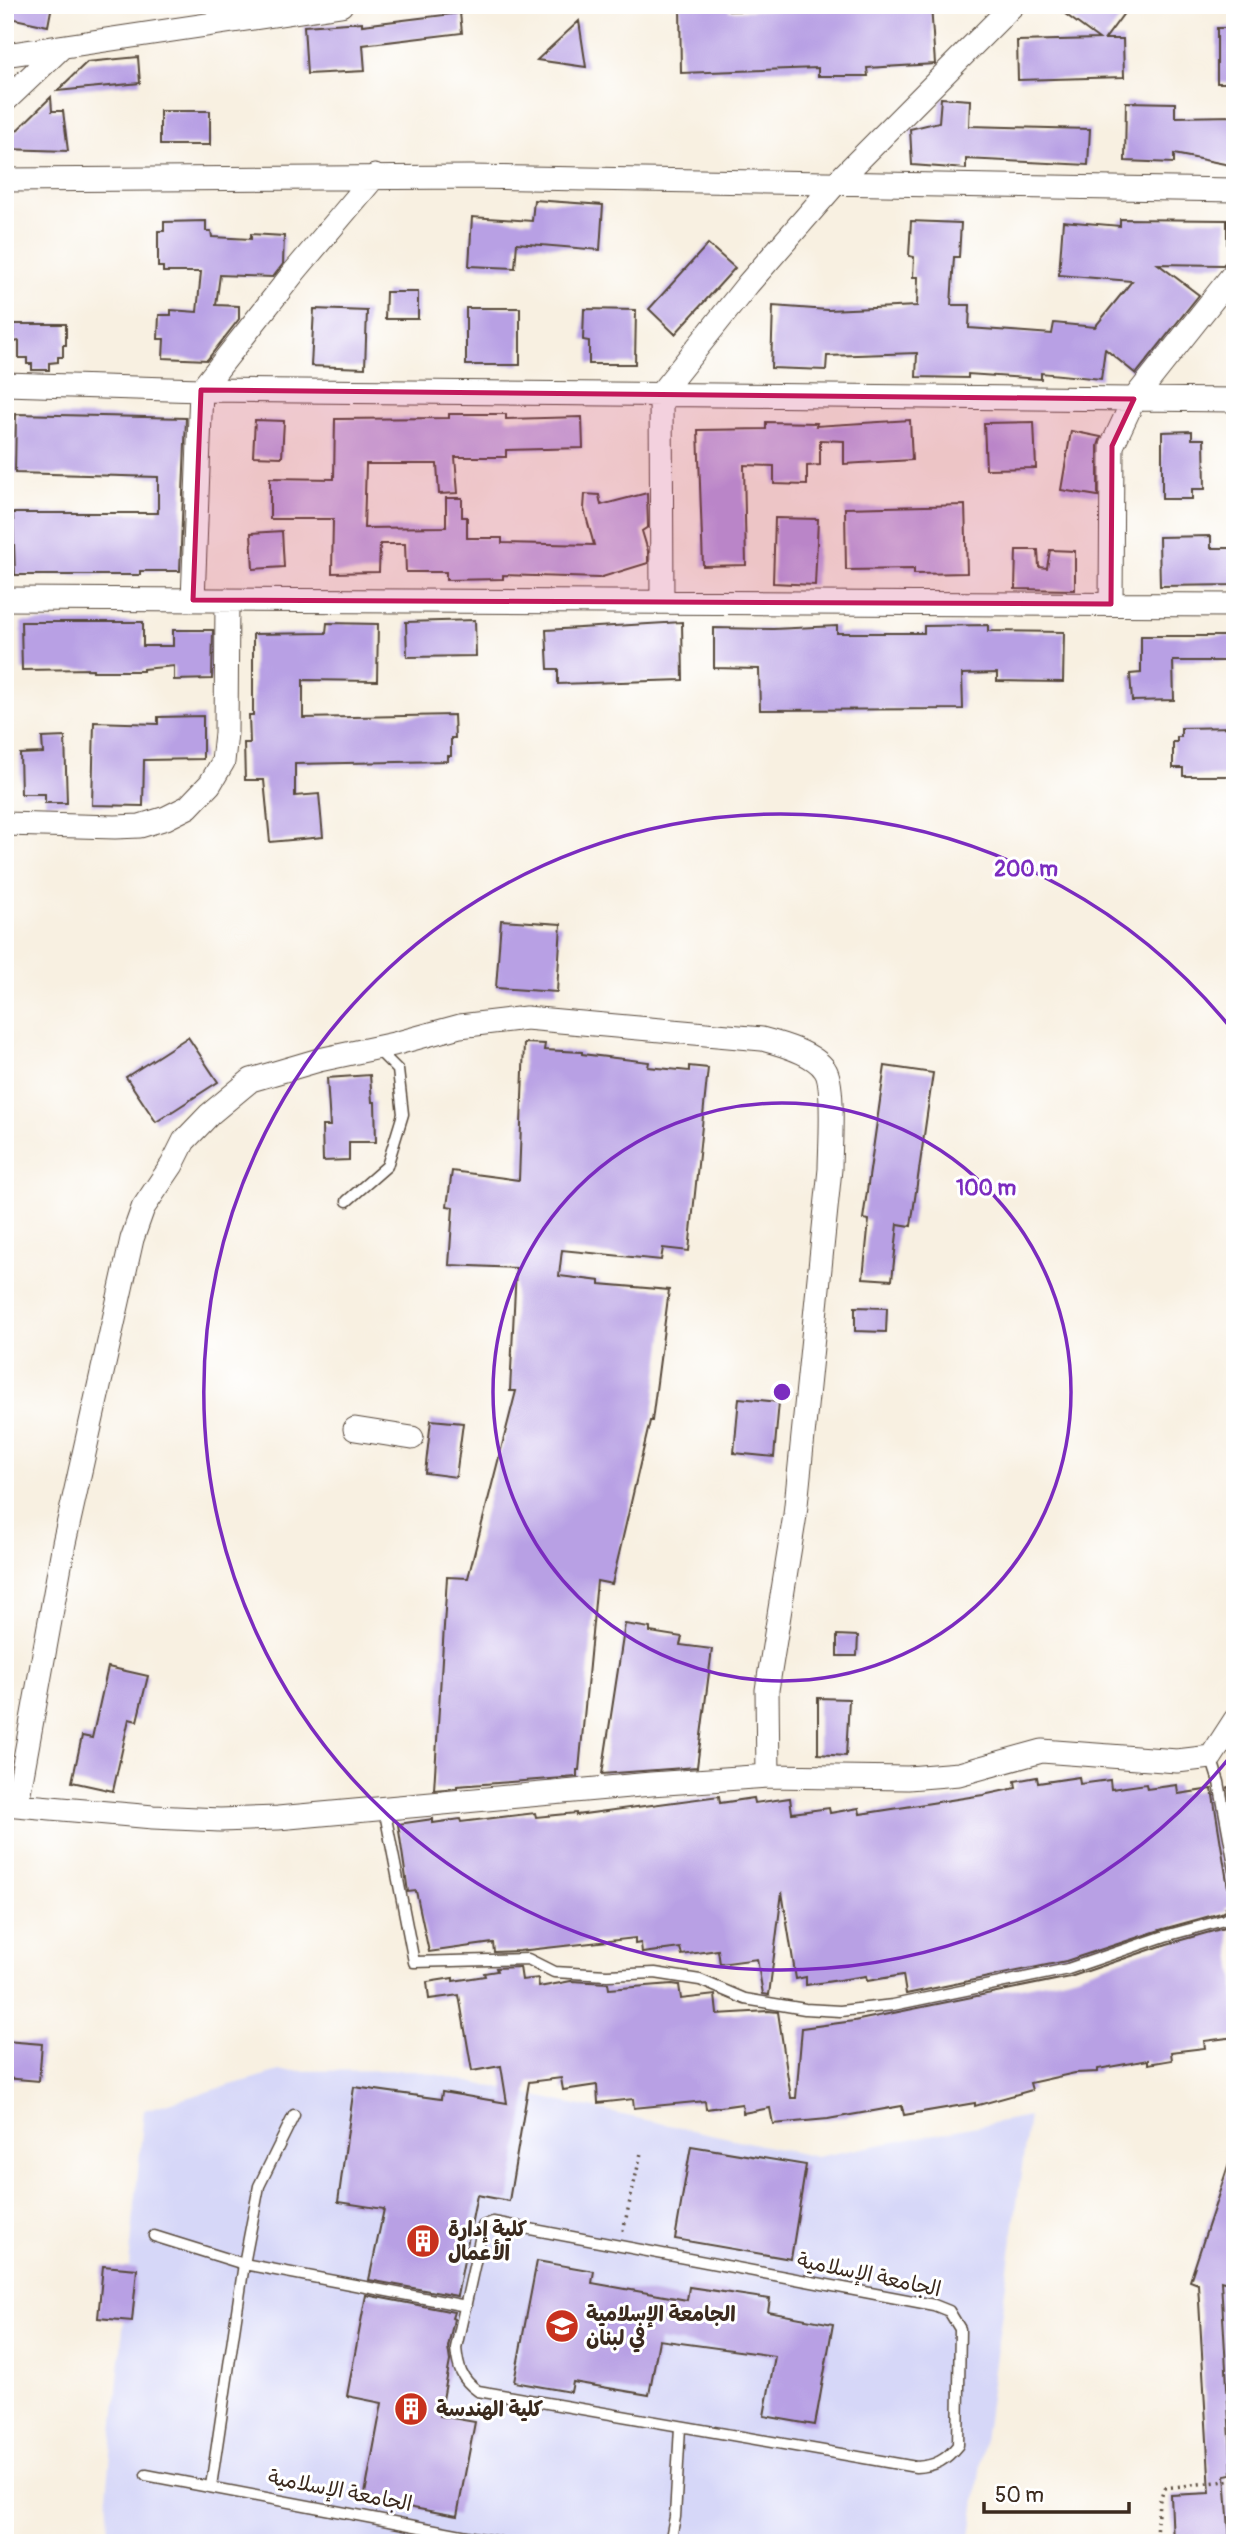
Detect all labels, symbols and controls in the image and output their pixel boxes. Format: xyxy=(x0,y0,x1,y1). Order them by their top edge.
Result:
text: 200 m xyxy=(994,856,1058,883)
text: 100 m xyxy=(956,1175,1016,1202)
centre of rings xyxy=(770,1380,794,1404)
place label: كلية إدارة الأعمال xyxy=(448,2216,528,2267)
building icon: كلية إدارة الأعمال xyxy=(404,2222,442,2260)
street label: الجامعة الإسلامية xyxy=(795,2247,943,2303)
place label: الجامعة الإسلامية في لبنان xyxy=(586,2301,736,2353)
school or university icon: الجامعة الإسلامية في لبنان xyxy=(543,2307,581,2345)
building icon: كلية الهندسة xyxy=(392,2390,430,2428)
place label: كلية الهندسة xyxy=(436,2396,544,2423)
street label: الجامعة الإسلامية xyxy=(266,2464,414,2518)
scale bar xyxy=(984,2471,1130,2515)
text: 50 m xyxy=(995,2482,1044,2509)

